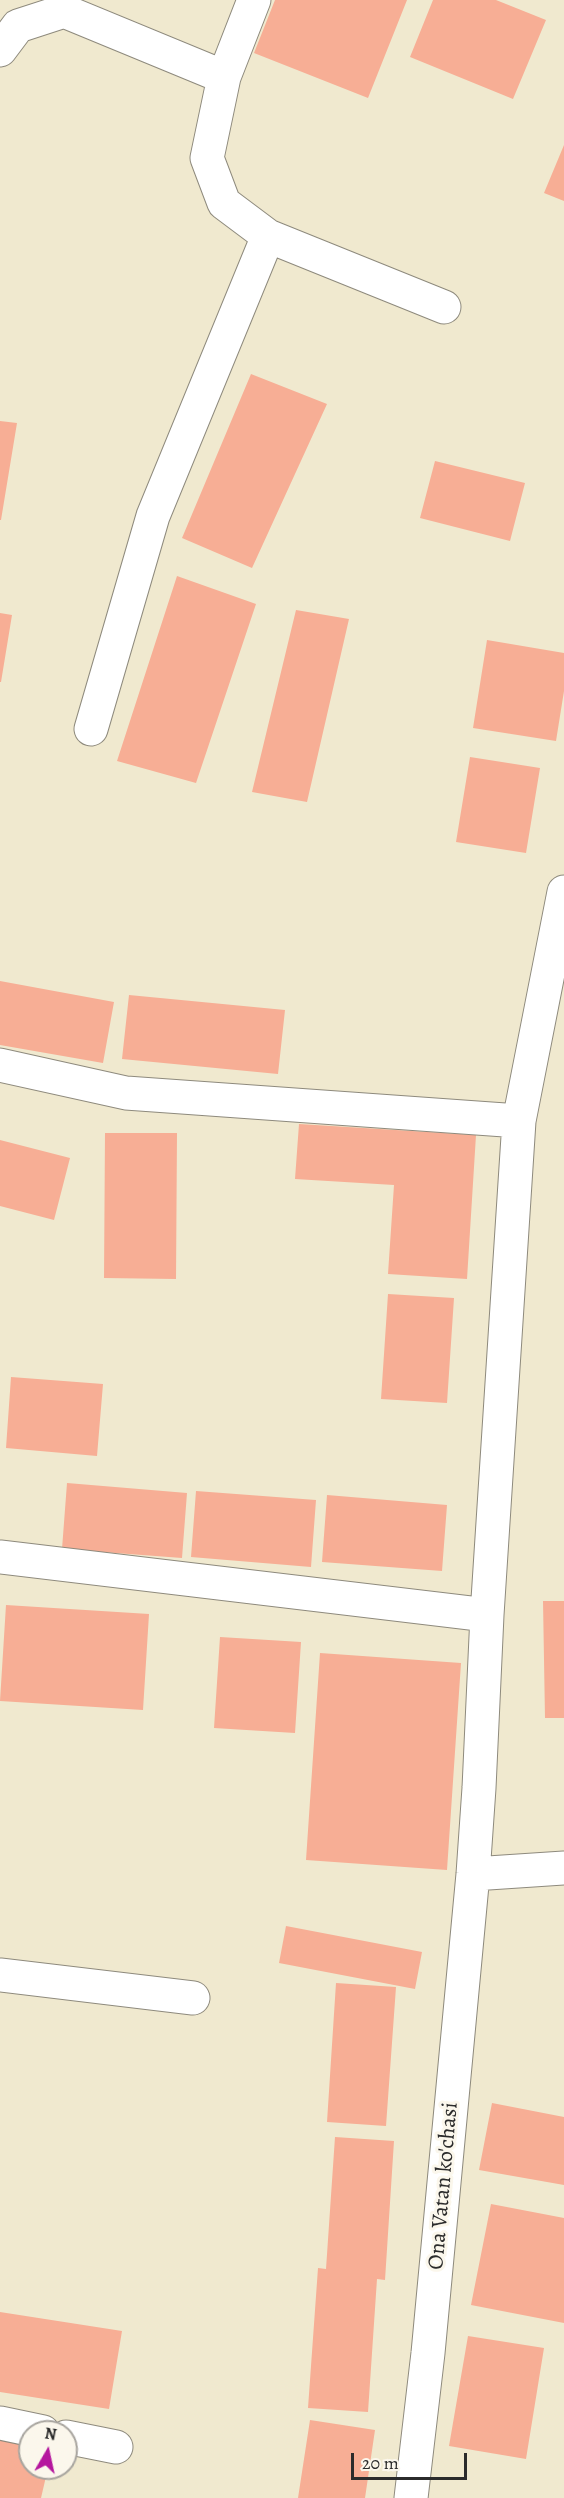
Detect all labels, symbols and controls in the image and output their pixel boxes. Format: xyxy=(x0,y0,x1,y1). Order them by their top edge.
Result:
street label: Ona Vatan ko'chasi xyxy=(424,2101,464,2271)
north arrow xyxy=(18,2420,78,2480)
text: N xyxy=(43,2422,58,2446)
scale bar xyxy=(354,2441,470,2479)
text: 20 m xyxy=(362,2451,399,2475)

